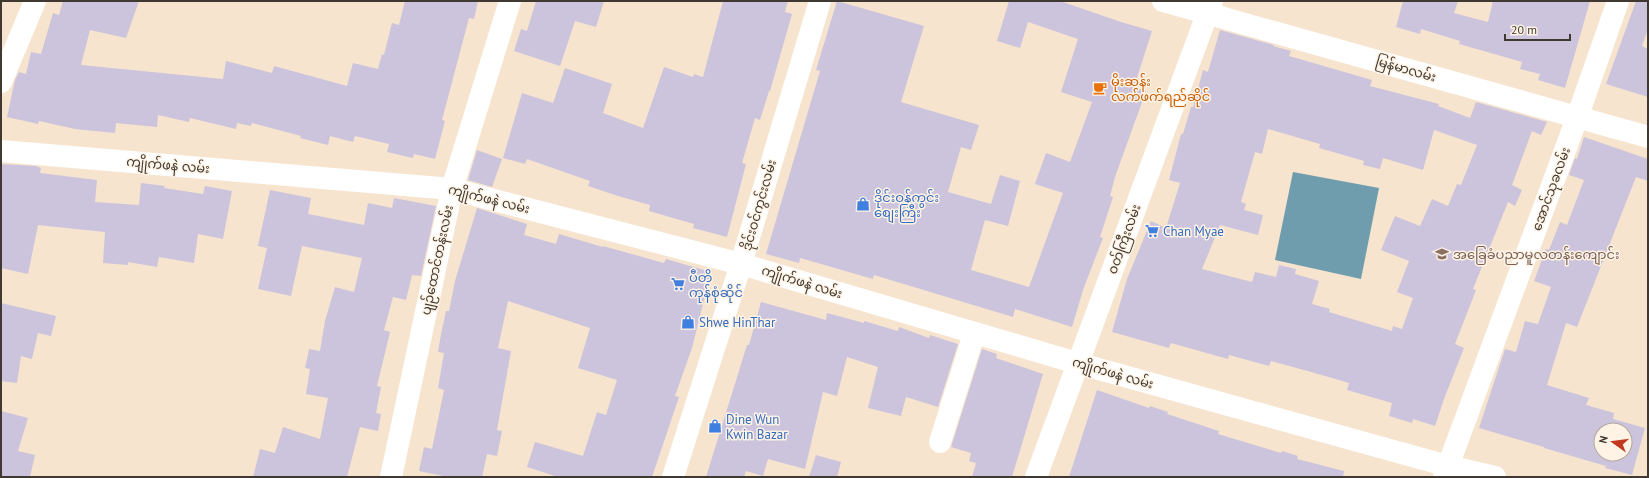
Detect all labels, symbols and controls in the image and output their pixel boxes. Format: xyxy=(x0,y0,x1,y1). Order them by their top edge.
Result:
scale bar xyxy=(1505,16,1570,42)
text: 20 m xyxy=(1511,22,1537,37)
street label: မြန်မာလမ်း xyxy=(1373,52,1438,88)
place label: မိုးဆန်း လက်ဖက်ရည်ဆိုင် xyxy=(1111,73,1210,107)
cafe icon: မိုးဆန်း လက်ဖက်ရည်ဆိုင် xyxy=(1092,80,1108,96)
street label: အောင်သုခလမ်း xyxy=(1528,145,1576,234)
street label: ကျိုက်ဖနဲ လမ်း xyxy=(125,153,210,179)
street label: ဒိုင်းဝင်ကွင်းလမ်း xyxy=(738,157,782,253)
street label: ကျိုက်ဖနဲ လမ်း xyxy=(446,181,532,219)
place label: ဒိုင်းဝန်ကွင်း စျေးကြီး xyxy=(874,189,939,223)
shop icon: ဒိုင်းဝန်ကွင်း စျေးကြီး xyxy=(855,196,871,212)
street label: ၀တ်ကြီးလမ်း xyxy=(1104,202,1146,277)
street label: ပျဉ်ထောင်တန်းလမ်း xyxy=(417,203,459,317)
supermarket icon: Chan Myae xyxy=(1144,223,1160,239)
place label: Chan Myae xyxy=(1163,223,1224,240)
school or university icon: အခြေခံပညာမူလတန်းကျောင်း xyxy=(1434,246,1450,262)
place label: အခြေခံပညာမူလတန်းကျောင်း xyxy=(1453,246,1619,265)
street label: ကျိုက်ဖနဲ လမ်း xyxy=(759,262,844,304)
place label: ပီတိ ကုန်စုံဆိုင် xyxy=(689,269,743,303)
supermarket icon: ပီတိ ကုန်စုံဆိုင် xyxy=(670,276,686,292)
shop icon: Shwe HinThar xyxy=(680,314,696,330)
place label: Shwe HinThar xyxy=(699,314,776,331)
street label: ကျိုက်ဖနဲ လမ်း xyxy=(1070,353,1155,395)
place label: Dine Wun Kwin Bazar xyxy=(726,411,788,443)
shop icon: Dine Wun Kwin Bazar xyxy=(707,418,723,434)
north arrow xyxy=(1593,422,1633,462)
text: N xyxy=(1596,434,1611,445)

